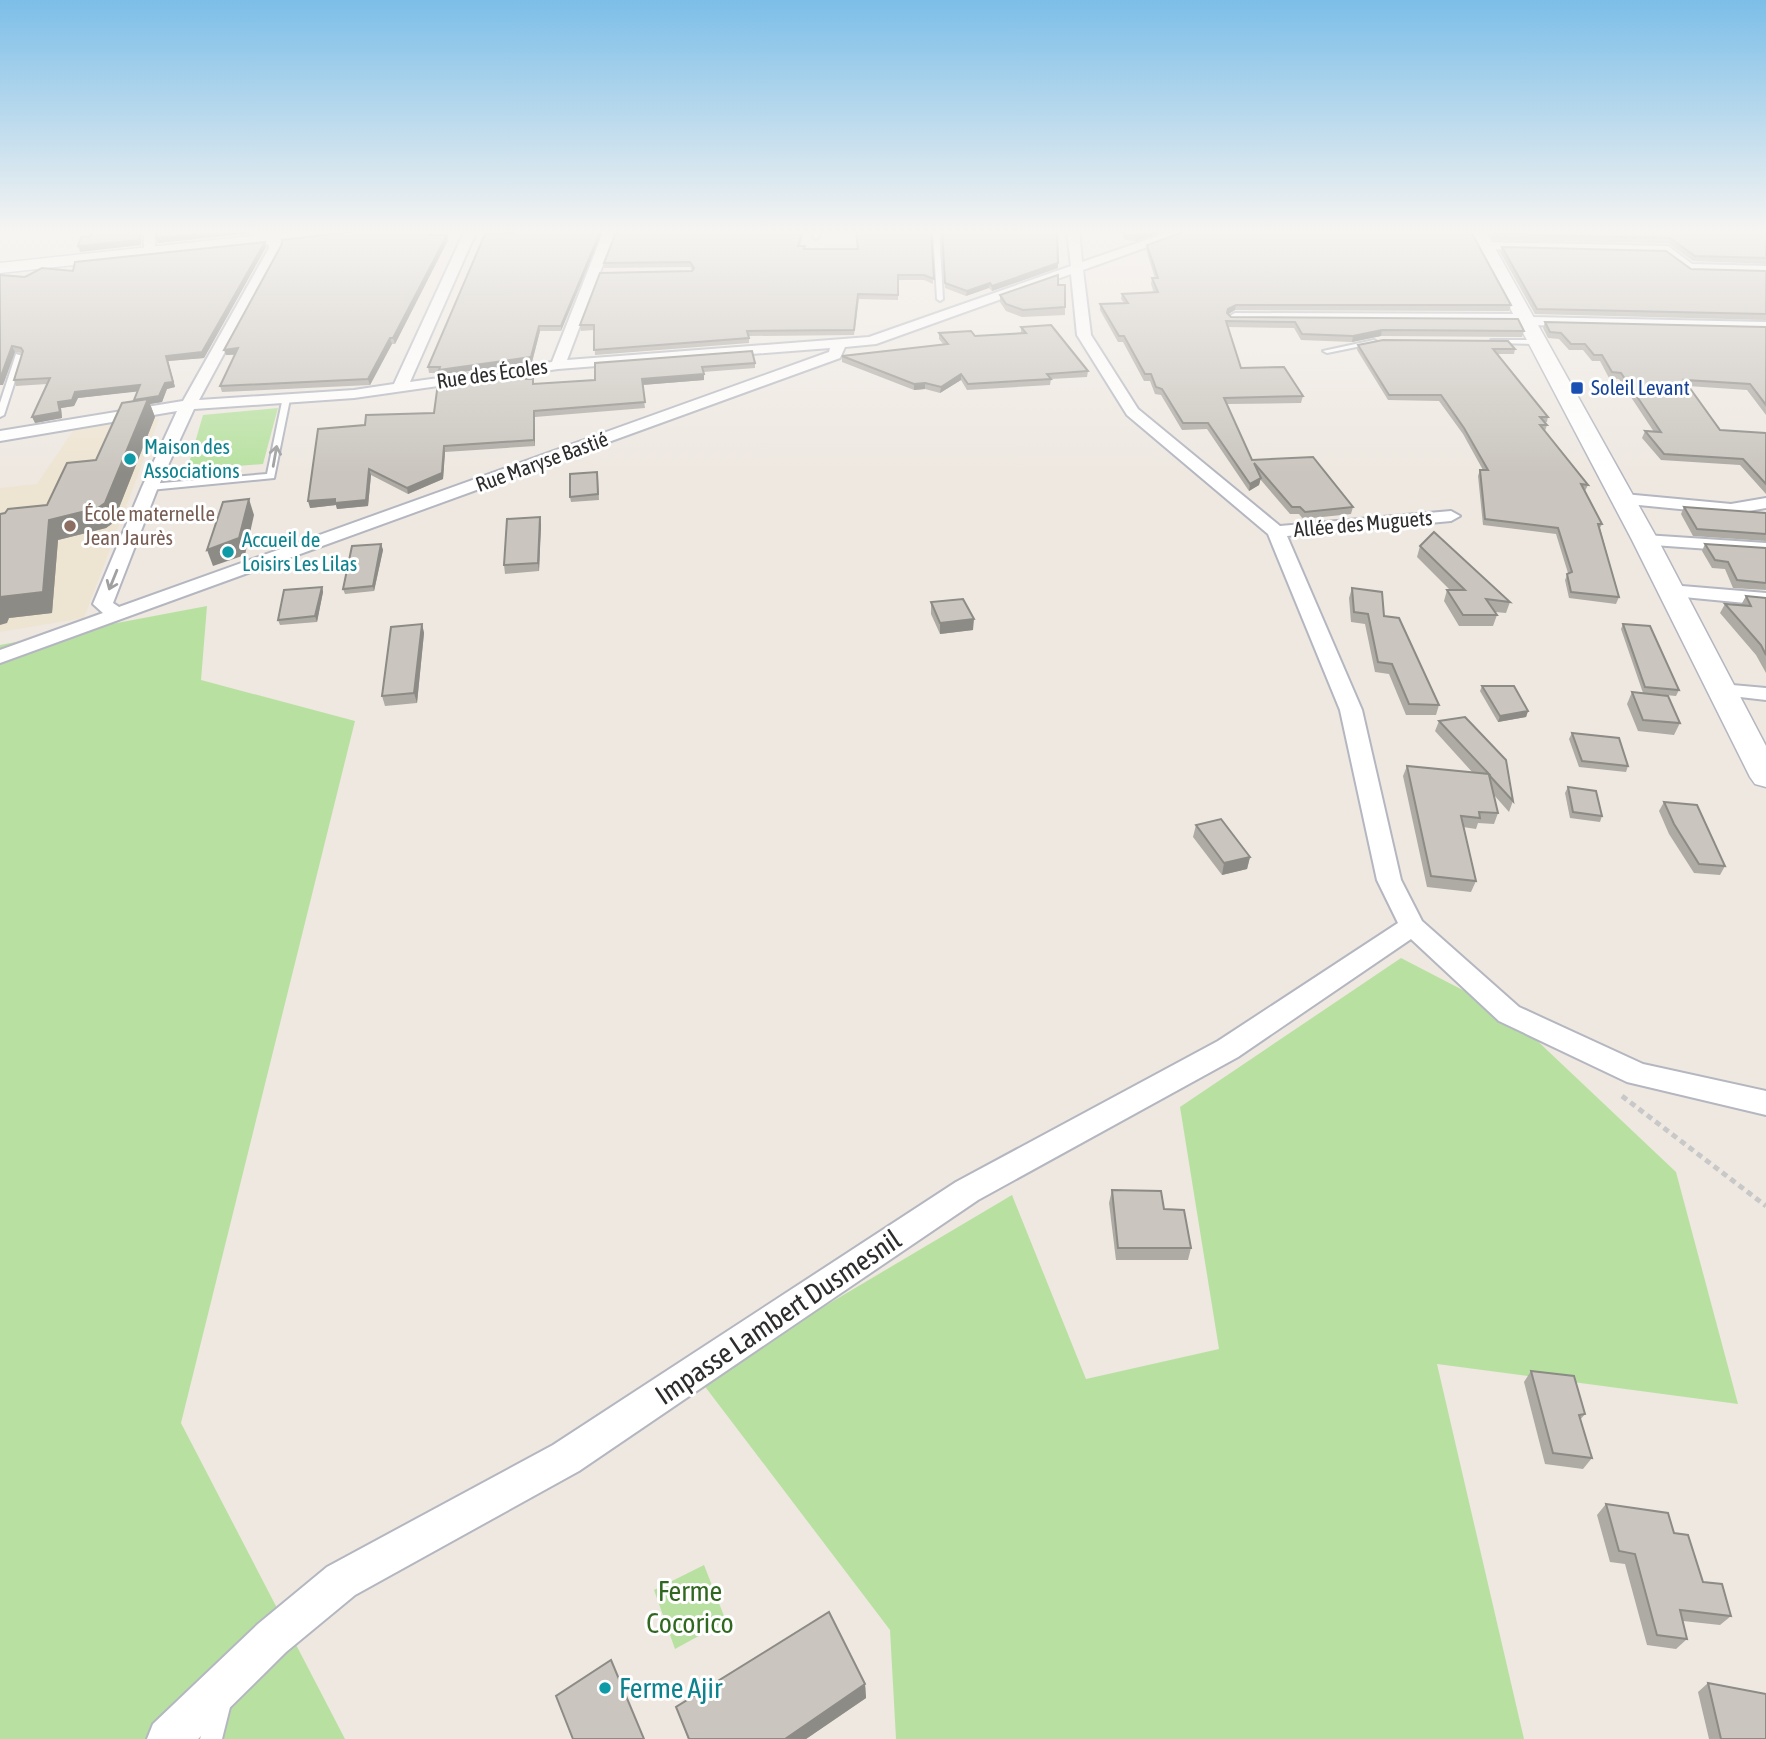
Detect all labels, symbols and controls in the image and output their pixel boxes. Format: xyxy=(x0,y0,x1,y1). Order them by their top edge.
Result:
street label: Rue des Écoles xyxy=(435,353,549,393)
place label: Soleil Levant xyxy=(1591,375,1690,399)
marker: Soleil Levant xyxy=(1569,380,1585,396)
street label: Rue Maryse Bastié xyxy=(472,426,611,496)
place label: Maison des Associations xyxy=(144,434,240,482)
one-way arrow xyxy=(269,445,282,468)
marker: Maison des Associations xyxy=(122,451,138,467)
place label: École maternelle Jean Jaurès xyxy=(84,501,215,549)
street label: Allée des Muguets xyxy=(1293,505,1433,541)
marker: École maternelle Jean Jaurès xyxy=(62,518,78,534)
place label: Accueil de Loisirs Les Lilas xyxy=(242,527,357,575)
marker: Accueil de Loisirs Les Lilas xyxy=(220,544,236,560)
one-way arrow xyxy=(106,569,119,591)
street label: Impasse Lambert Dusmesnil xyxy=(649,1223,907,1411)
park label: Ferme Cocorico xyxy=(646,1575,734,1639)
place label: Ferme Ajir xyxy=(619,1672,723,1704)
marker: Ferme Ajir xyxy=(597,1680,613,1696)

